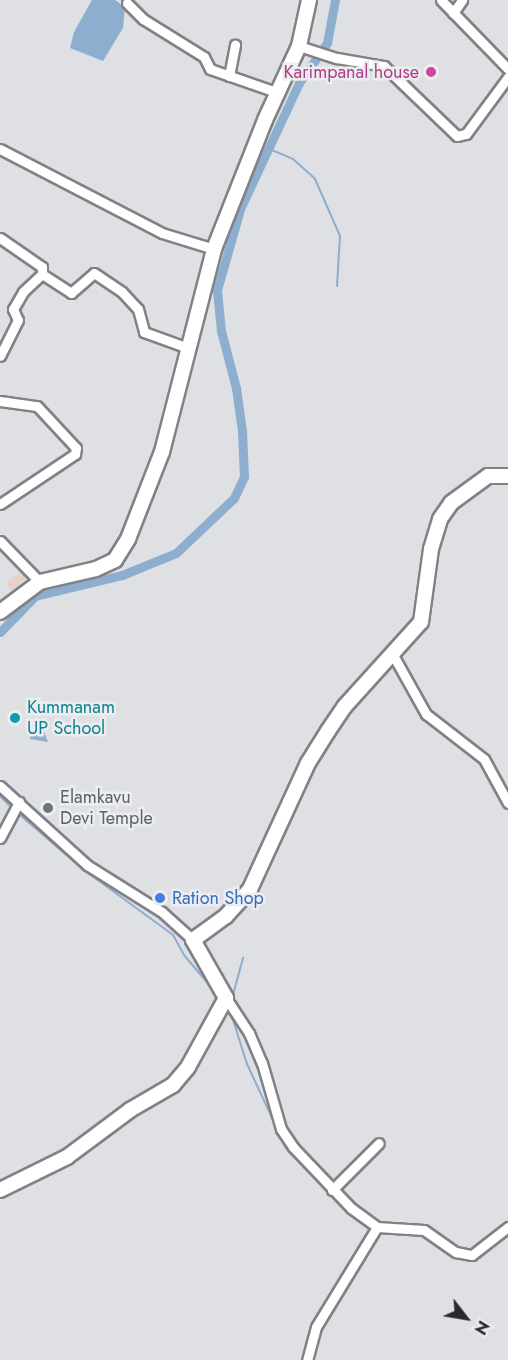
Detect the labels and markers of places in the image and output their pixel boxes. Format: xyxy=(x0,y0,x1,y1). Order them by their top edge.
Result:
place label: Karimpanal house xyxy=(283,61,419,83)
marker: Karimpanal house xyxy=(424,65,438,79)
place label: Kummanam UP School xyxy=(27,697,115,740)
marker: Kummanam UP School xyxy=(8,711,22,725)
place label: Elamkavu Devi Temple xyxy=(60,787,153,830)
marker: Elamkavu Devi Temple xyxy=(41,801,55,815)
place label: Ration Shop xyxy=(172,887,264,909)
marker: Ration Shop xyxy=(153,891,167,905)

